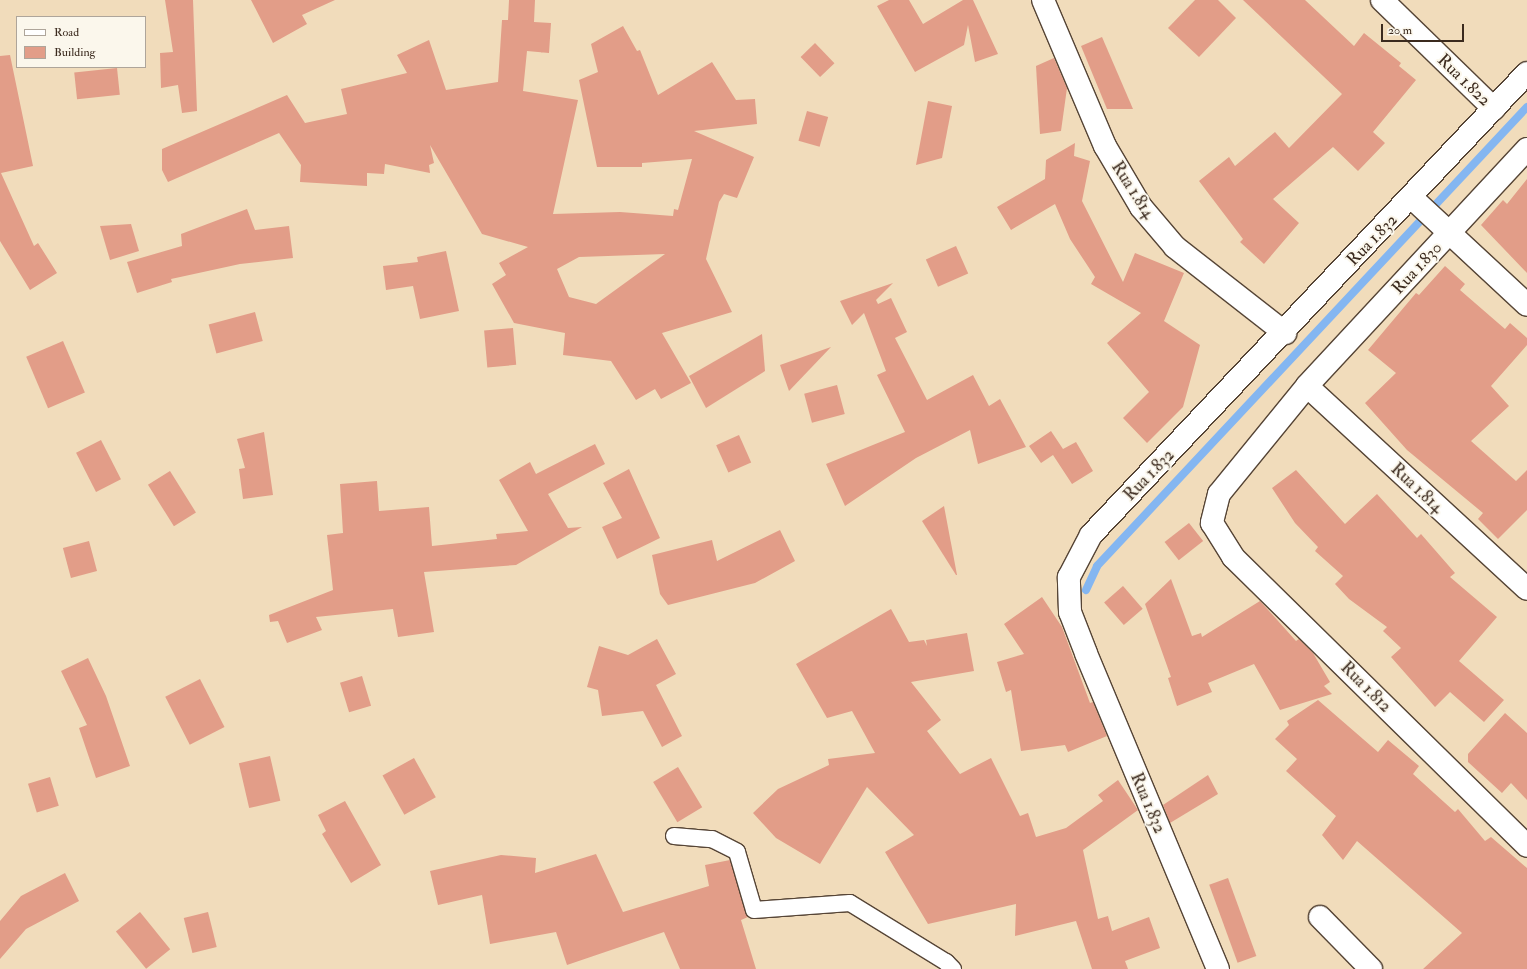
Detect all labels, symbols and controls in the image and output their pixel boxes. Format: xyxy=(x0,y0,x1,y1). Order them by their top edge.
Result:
legend xyxy=(16,16,146,68)
scale bar xyxy=(1383,16,1466,42)
text: 20 m xyxy=(1388,23,1412,38)
text: Road xyxy=(54,25,79,40)
text: Building xyxy=(54,45,95,60)
street label: Rua 1.822 xyxy=(1433,50,1495,110)
street label: Rua 1.814 xyxy=(1107,158,1159,222)
street label: Rua 1.832 xyxy=(1342,210,1402,270)
street label: Rua 1.830 xyxy=(1388,238,1446,298)
street label: Rua 1.832 xyxy=(1119,445,1179,505)
street label: Rua 1.814 xyxy=(1387,459,1447,517)
street label: Rua 1.812 xyxy=(1336,657,1396,717)
street label: Rua 1.832 xyxy=(1126,770,1170,836)

